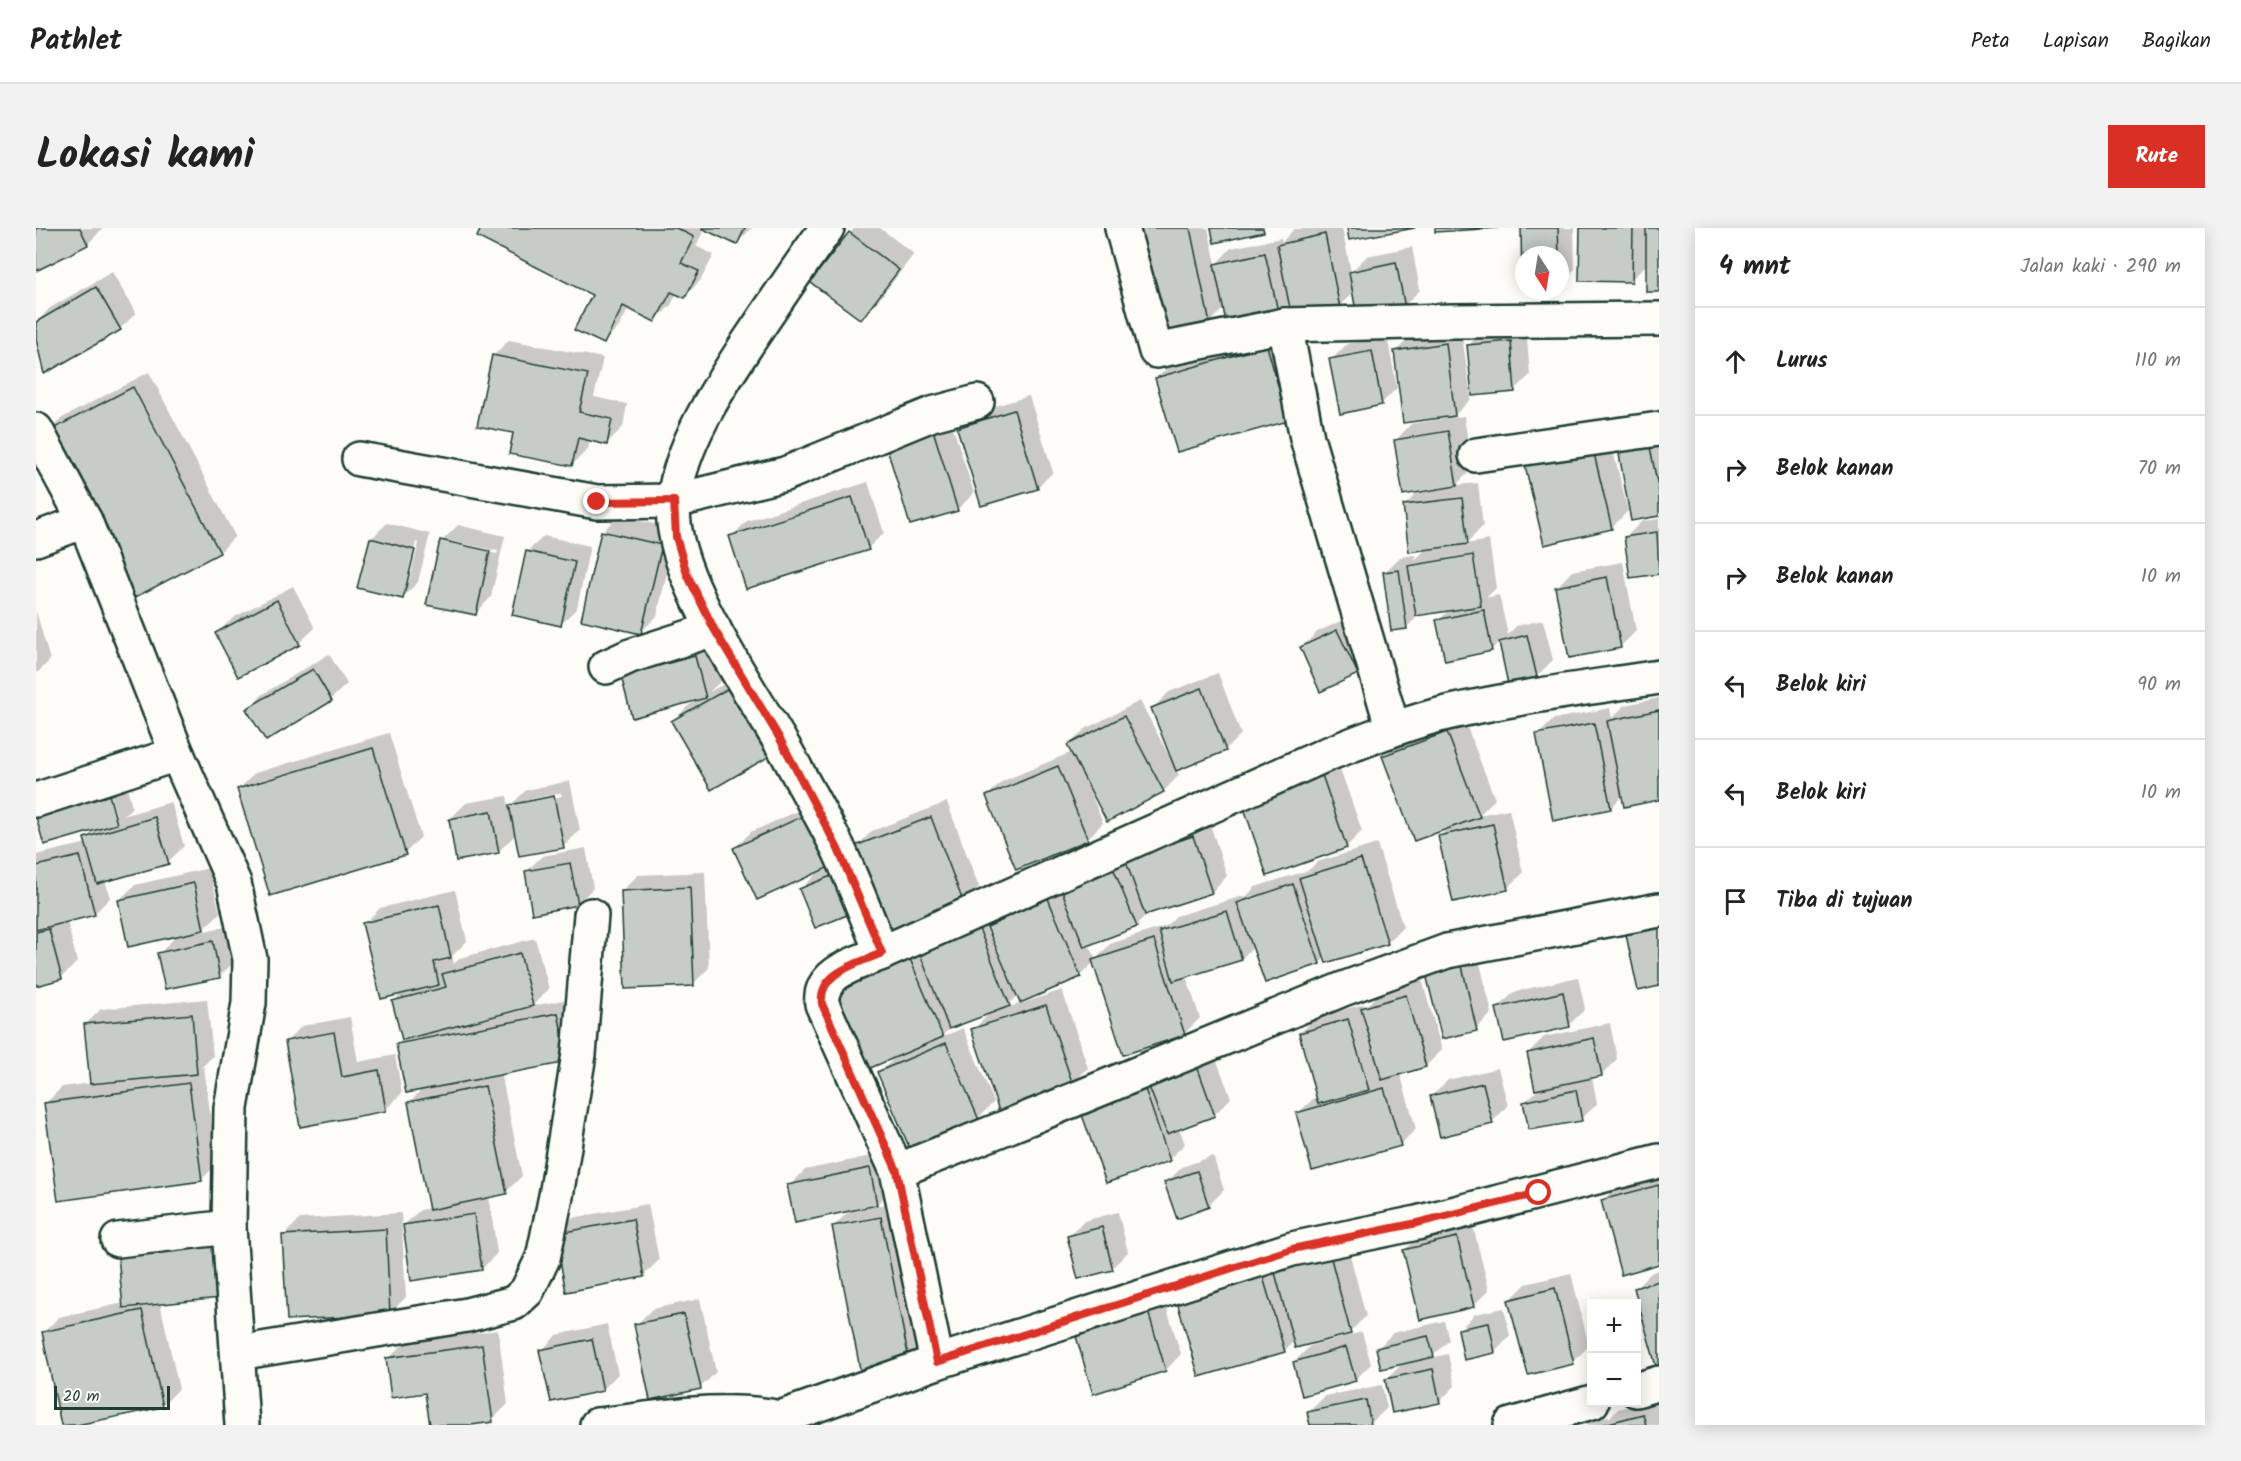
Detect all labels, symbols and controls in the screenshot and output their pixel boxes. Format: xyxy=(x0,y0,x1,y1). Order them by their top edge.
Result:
text: Pathlet xyxy=(30,19,122,64)
text: Peta xyxy=(1971,25,2010,58)
text: Lapisan xyxy=(2043,25,2109,58)
text: Bagikan xyxy=(2142,25,2211,58)
text: Lokasi kami xyxy=(36,123,254,190)
button: Rute xyxy=(2108,125,2205,188)
north arrow xyxy=(1515,246,1569,300)
text: 4 mnt xyxy=(1719,246,1791,288)
text: Jalan kaki · 290 m xyxy=(2020,251,2181,283)
text: Lurus xyxy=(1776,344,1828,379)
icon: ahead xyxy=(1719,345,1752,378)
text: 110 m xyxy=(2135,345,2181,377)
text: Belok kanan xyxy=(1776,452,1893,487)
icon: right xyxy=(1719,453,1752,486)
text: 70 m xyxy=(2138,453,2181,485)
route end xyxy=(583,488,609,514)
text: Belok kanan xyxy=(1776,560,1893,595)
icon: right xyxy=(1719,561,1752,594)
text: 10 m xyxy=(2141,561,2181,593)
text: Belok kiri xyxy=(1776,668,1866,703)
icon: left xyxy=(1719,669,1752,702)
text: 90 m xyxy=(2137,669,2181,701)
text: Belok kiri xyxy=(1776,776,1866,811)
icon: left xyxy=(1719,777,1752,810)
text: 10 m xyxy=(2141,777,2181,809)
text: Tiba di tujuan xyxy=(1776,884,1912,919)
icon: arrive xyxy=(1719,885,1752,918)
route start xyxy=(1525,1179,1551,1205)
map controls xyxy=(1587,1299,1641,1407)
button: + xyxy=(1587,1299,1641,1353)
button: − xyxy=(1587,1353,1641,1407)
scale bar xyxy=(54,1383,170,1410)
text: 20 m xyxy=(63,1384,99,1409)

